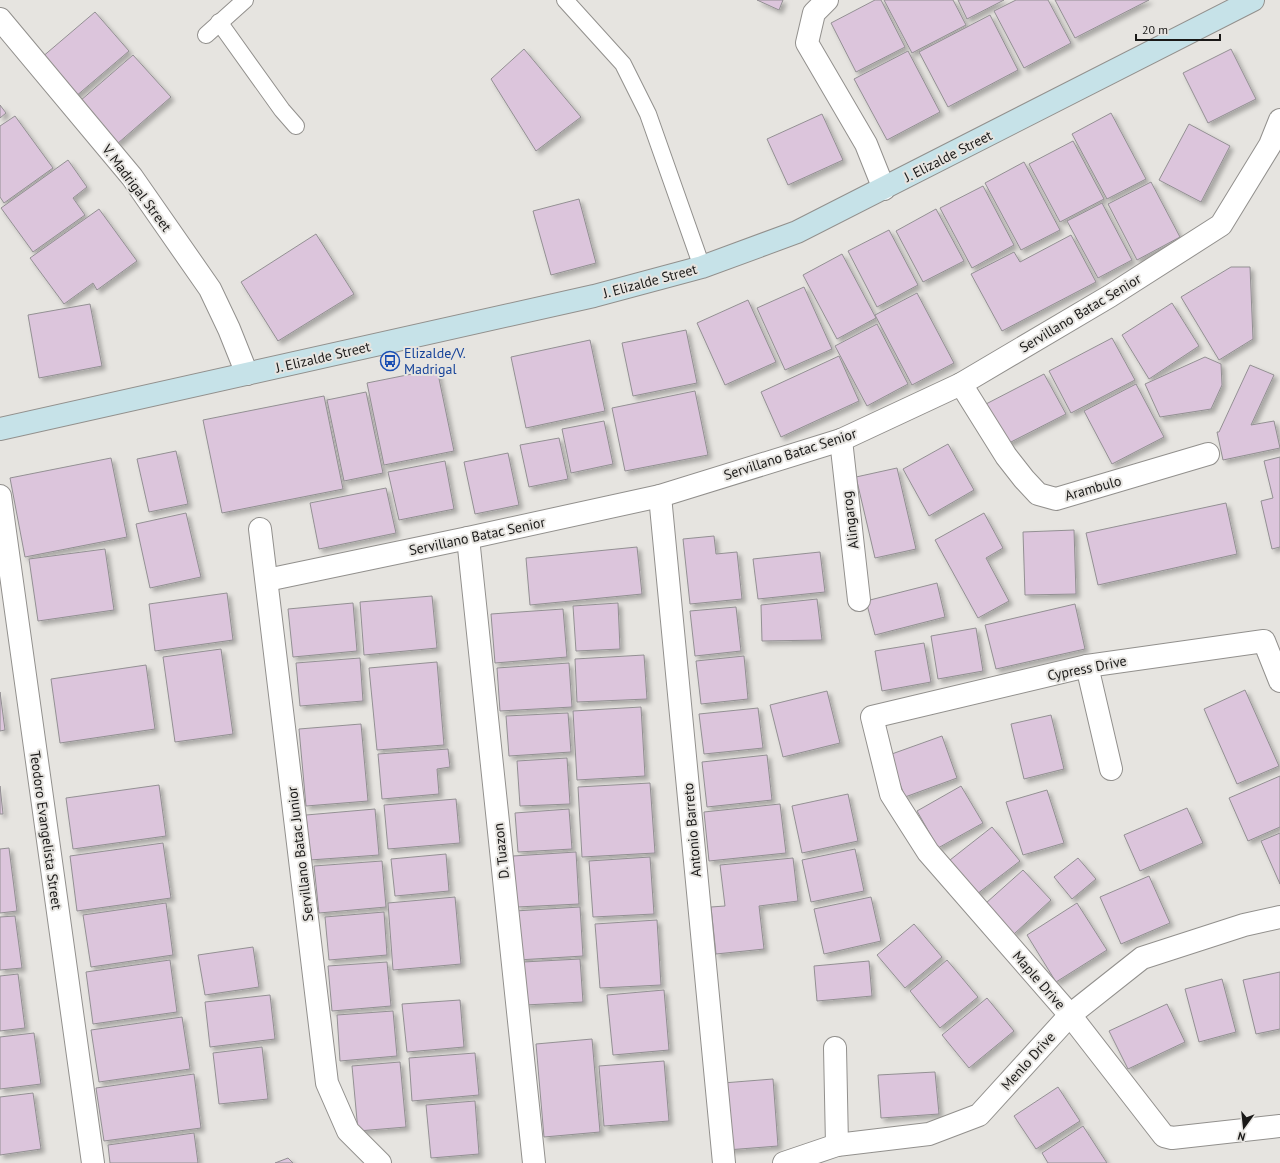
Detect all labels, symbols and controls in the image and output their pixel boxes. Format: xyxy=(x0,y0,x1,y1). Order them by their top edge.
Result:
scale bar xyxy=(1136,16,1220,42)
text: 20 m xyxy=(1142,22,1168,37)
street label: J. Elizalde Street xyxy=(900,126,995,186)
street label: V. Madrigal Street xyxy=(98,140,176,235)
street label: J. Elizalde Street xyxy=(600,260,699,302)
street label: Servillano Batac Senior xyxy=(1016,269,1144,356)
street label: J. Elizalde Street xyxy=(273,337,372,377)
place label: Elizalde/V. Madrigal xyxy=(404,344,466,378)
bus stop icon: Elizalde/V. Madrigal xyxy=(379,350,401,372)
street label: Servillano Batac Senior xyxy=(721,424,859,484)
street label: Arambulo xyxy=(1063,471,1123,505)
street label: Alingarog xyxy=(838,490,862,550)
street label: Servillano Batac Senior xyxy=(407,513,547,559)
street label: Cypress Drive xyxy=(1046,652,1128,684)
street label: Teodoro Evangelista Street xyxy=(26,750,66,911)
street label: Antonio Barreto xyxy=(679,782,705,878)
street label: Servillano Batac Junior xyxy=(283,785,317,922)
street label: D. Tuazon xyxy=(489,822,513,880)
street label: Maple Drive xyxy=(1009,947,1069,1013)
street label: Menlo Drive xyxy=(997,1028,1059,1094)
north arrow xyxy=(1224,1107,1264,1147)
text: N xyxy=(1236,1129,1247,1144)

